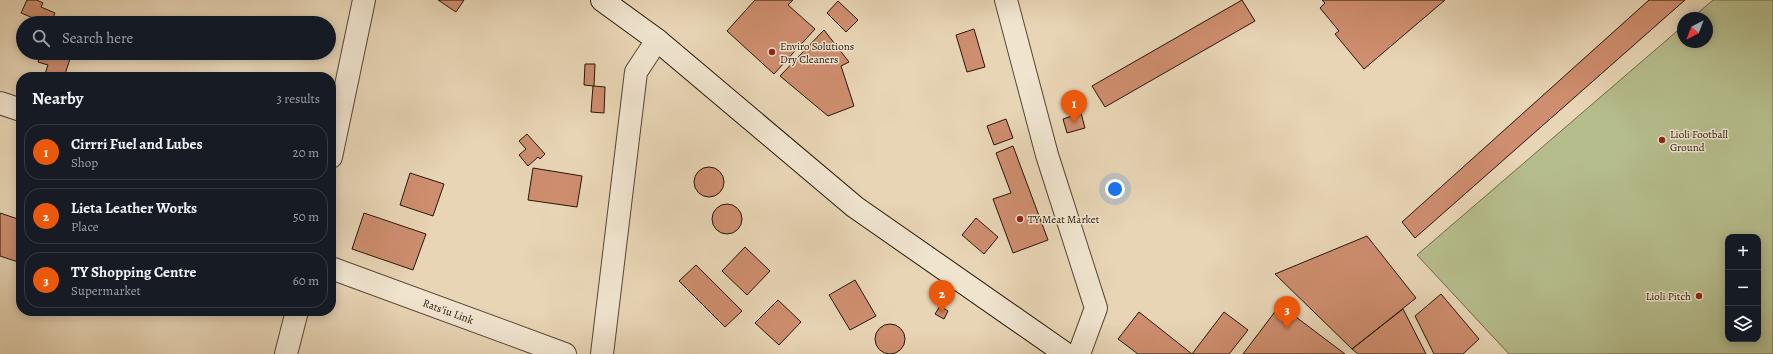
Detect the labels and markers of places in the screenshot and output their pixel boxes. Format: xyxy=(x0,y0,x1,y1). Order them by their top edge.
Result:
place label: Enviro Solutions Dry Cleaners xyxy=(780,39,854,67)
marker: Enviro Solutions Dry Cleaners xyxy=(767,47,777,57)
pin: 1 xyxy=(1061,90,1087,123)
place label: Lioli Football Ground xyxy=(1670,127,1728,155)
marker: Lioli Football Ground xyxy=(1657,135,1667,145)
place label: TY Meat Market xyxy=(1028,212,1100,227)
marker: TY Meat Market xyxy=(1015,214,1025,224)
pin: 2 xyxy=(929,280,955,313)
place label: Lioli Pitch xyxy=(1646,289,1691,304)
marker: Lioli Pitch xyxy=(1694,291,1704,301)
pin: 3 xyxy=(1274,296,1300,329)

